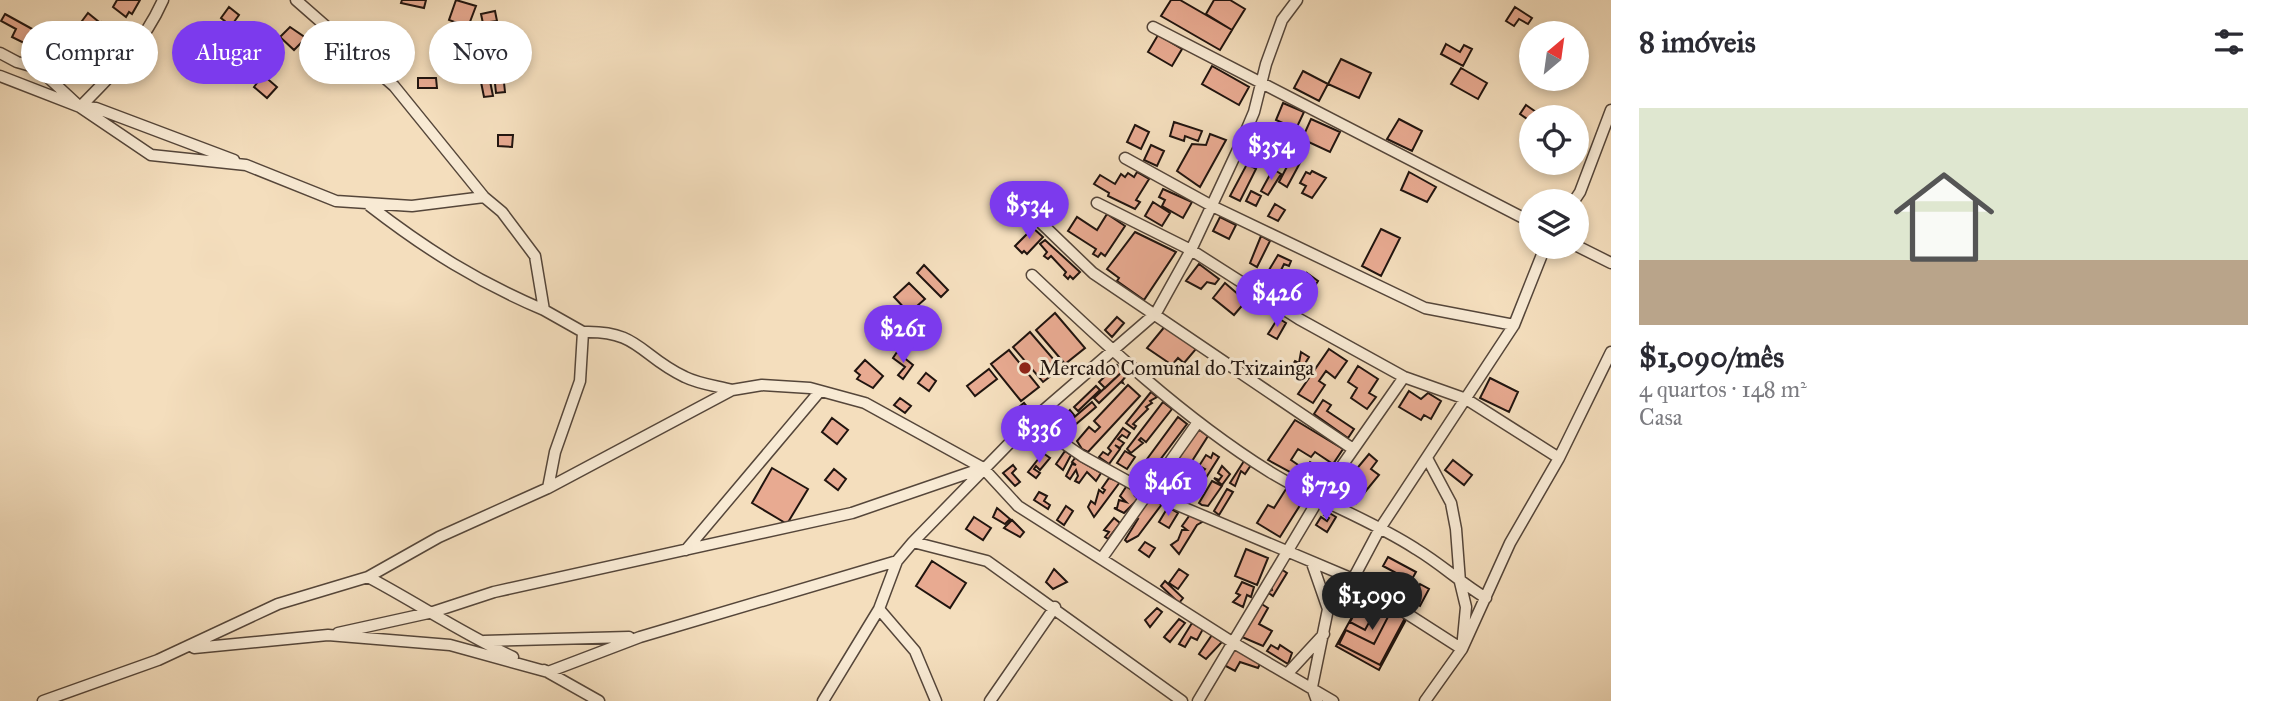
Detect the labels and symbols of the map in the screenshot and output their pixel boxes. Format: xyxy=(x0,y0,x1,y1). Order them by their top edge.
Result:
north arrow xyxy=(1519,21,1589,91)
pin: $354 xyxy=(1230,122,1312,182)
pin: $534 xyxy=(988,182,1070,241)
pin: $426 xyxy=(1236,270,1318,329)
pin: $261 xyxy=(862,306,944,365)
place label: Mercado Comunal do Txizainga xyxy=(1039,355,1314,381)
marker: Mercado Comunal do Txizainga xyxy=(1017,360,1033,376)
pin: $336 xyxy=(998,406,1080,465)
pin: $461 xyxy=(1127,458,1209,518)
pin: $729 xyxy=(1285,462,1367,522)
pin: $1,090 xyxy=(1315,572,1429,632)

